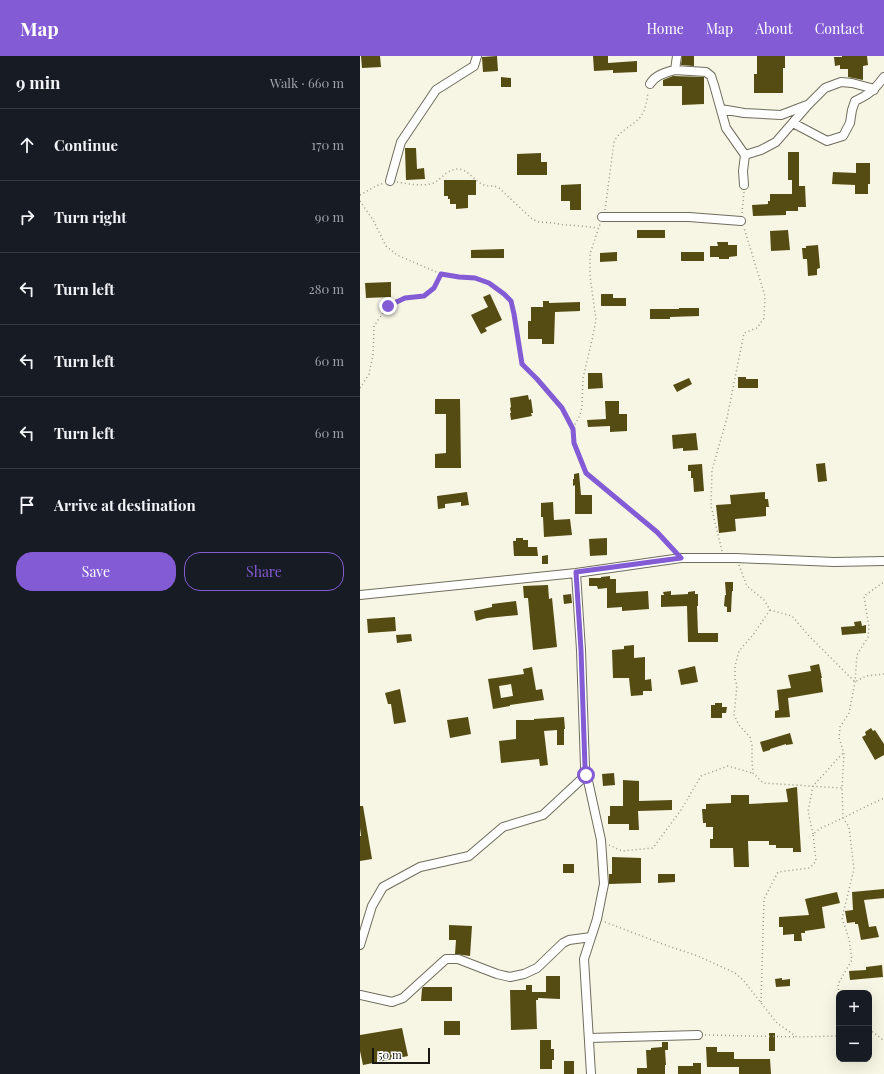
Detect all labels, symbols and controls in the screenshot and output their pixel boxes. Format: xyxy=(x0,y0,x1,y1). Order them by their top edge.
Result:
text: Map xyxy=(20,15,59,41)
text: Home xyxy=(646,19,684,38)
text: Map xyxy=(706,19,733,38)
text: About xyxy=(755,19,793,38)
text: Contact xyxy=(815,19,864,38)
text: 9 min xyxy=(16,71,61,93)
text: Walk · 660 m xyxy=(270,74,344,91)
icon: ahead xyxy=(16,134,38,156)
text: Continue xyxy=(54,135,118,155)
text: 170 m xyxy=(311,136,344,153)
icon: right xyxy=(16,206,38,228)
text: Turn right xyxy=(54,207,127,227)
text: 90 m xyxy=(315,208,344,225)
icon: left xyxy=(16,278,38,300)
text: Turn left xyxy=(54,279,115,299)
text: 280 m xyxy=(308,280,344,297)
route end xyxy=(379,297,397,315)
icon: left xyxy=(16,350,38,372)
text: Turn left xyxy=(54,351,115,371)
text: 60 m xyxy=(315,352,344,369)
icon: left xyxy=(16,422,38,444)
text: Turn left xyxy=(54,423,115,443)
text: 60 m xyxy=(315,424,344,441)
icon: arrive xyxy=(16,494,38,516)
text: Arrive at destination xyxy=(54,495,196,515)
button: Save xyxy=(16,552,176,591)
button: Share xyxy=(184,552,344,591)
route start xyxy=(577,766,595,784)
map controls xyxy=(836,990,872,1062)
button: + xyxy=(836,990,872,1026)
button: − xyxy=(836,1026,872,1062)
scale bar xyxy=(372,1046,430,1065)
text: 50 m xyxy=(378,1047,402,1062)

